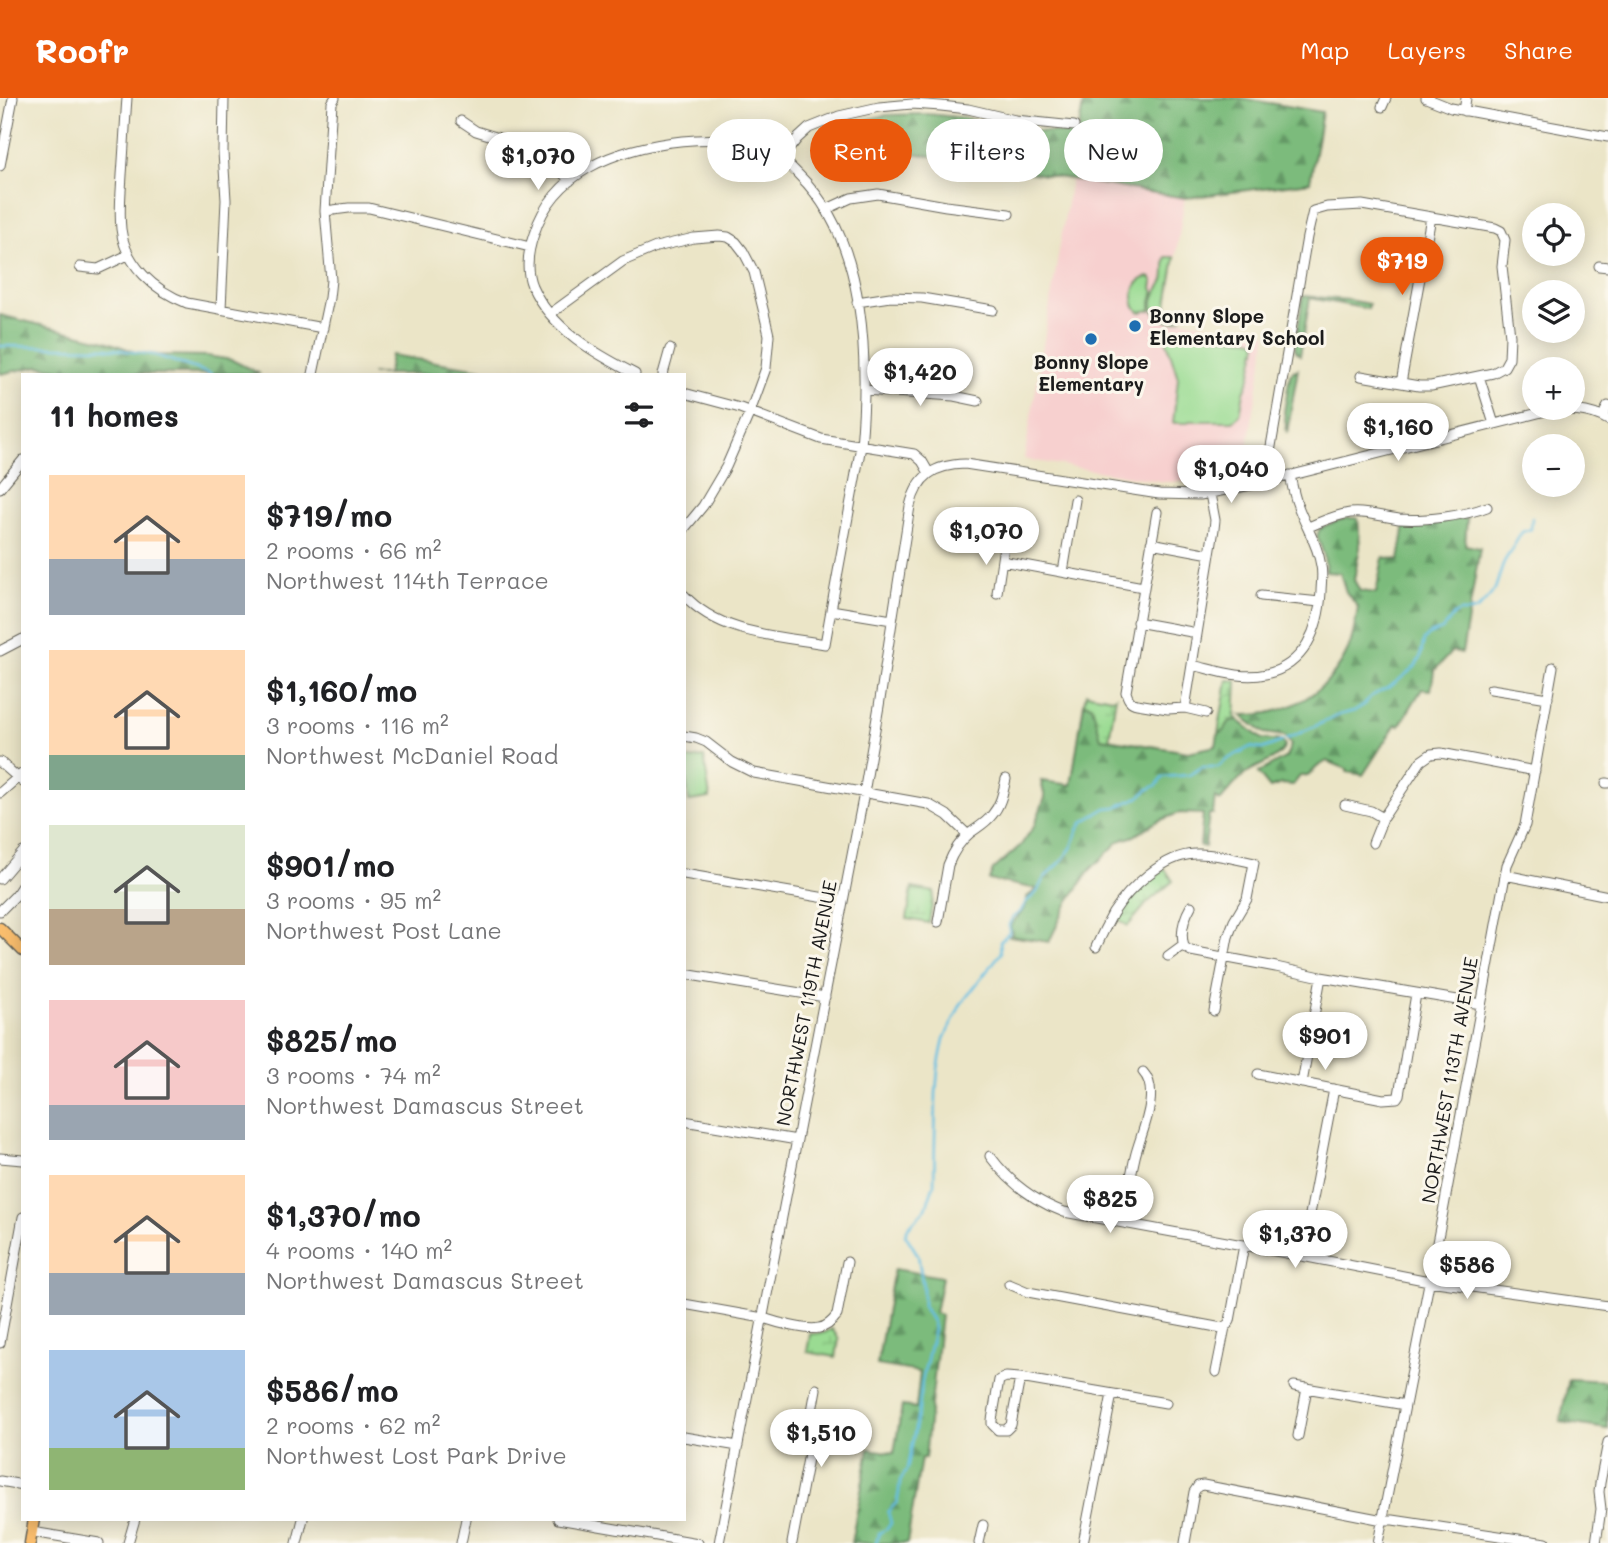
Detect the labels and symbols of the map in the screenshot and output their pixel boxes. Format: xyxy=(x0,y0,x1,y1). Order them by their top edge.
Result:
pin: $1,070 xyxy=(481,132,595,192)
pin: $719 xyxy=(1361,238,1443,297)
place label: Bonny Slope Elementary School xyxy=(1149,303,1325,350)
marker: Bonny Slope Elementary School xyxy=(1127,318,1143,334)
marker: Bonny Slope Elementary xyxy=(1083,331,1099,347)
pin: $1,420 xyxy=(863,348,977,408)
place label: Bonny Slope Elementary xyxy=(1033,349,1149,396)
pin: $1,160 xyxy=(1341,404,1455,463)
pin: $1,040 xyxy=(1174,446,1288,505)
pin: $1,070 xyxy=(929,508,1043,567)
street label: NORTHWEST 119TH AVENUE xyxy=(770,878,842,1128)
street label: NORTHWEST 113TH AVENUE xyxy=(1415,955,1483,1205)
pin: $901 xyxy=(1284,1012,1366,1072)
pin: $825 xyxy=(1069,1176,1151,1235)
pin: $1,370 xyxy=(1238,1210,1352,1270)
pin: $586 xyxy=(1426,1242,1508,1301)
pin: $1,510 xyxy=(764,1410,878,1469)

